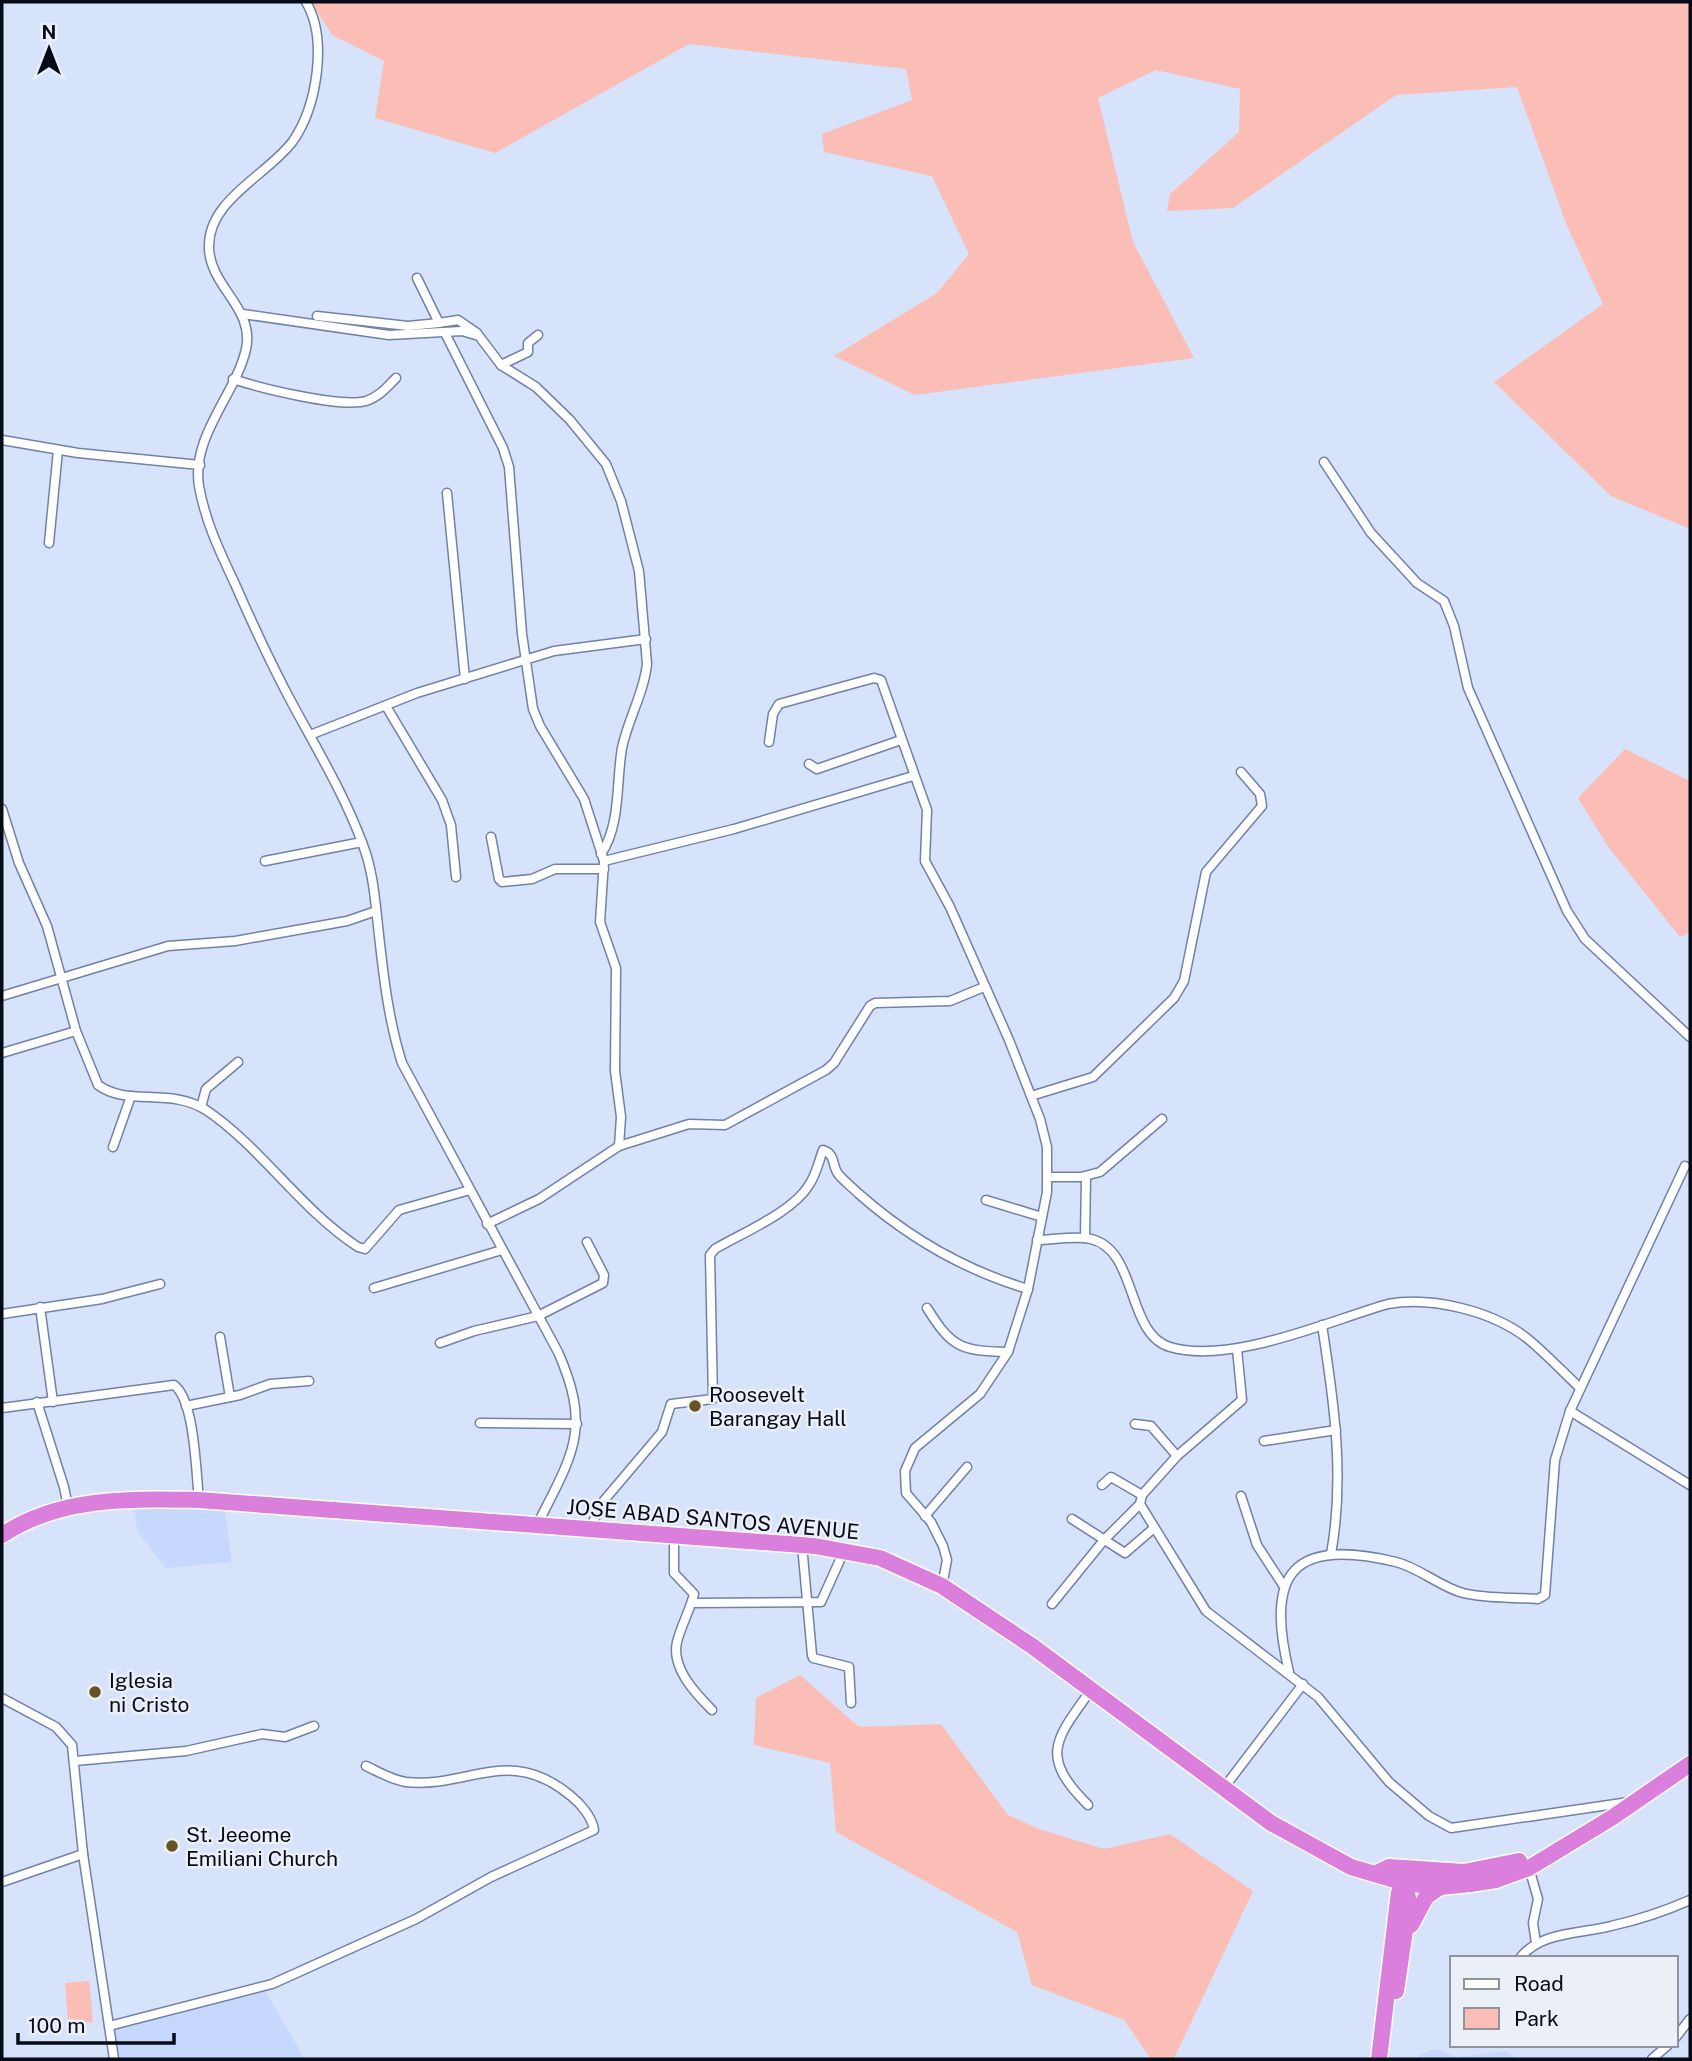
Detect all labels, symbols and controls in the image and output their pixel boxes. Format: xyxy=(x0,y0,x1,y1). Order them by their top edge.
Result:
north arrow xyxy=(14,14,84,84)
text: N xyxy=(42,21,56,43)
place label: Roosevelt Barangay Hall xyxy=(709,1382,847,1431)
marker: Roosevelt Barangay Hall xyxy=(687,1398,703,1414)
street label: JOSE ABAD SANTOS AVENUE xyxy=(566,1494,860,1544)
place label: Iglesia ni Cristo xyxy=(109,1668,189,1717)
marker: Iglesia ni Cristo xyxy=(87,1684,103,1700)
place label: St. Jeeome Emiliani Church xyxy=(186,1822,338,1871)
marker: St. Jeeome Emiliani Church xyxy=(164,1838,180,1854)
legend xyxy=(1450,1956,1678,2047)
text: Road xyxy=(1514,1971,1564,1996)
scale bar xyxy=(18,2002,173,2046)
text: Park xyxy=(1514,2006,1559,2031)
text: 100 m xyxy=(28,2013,85,2038)

